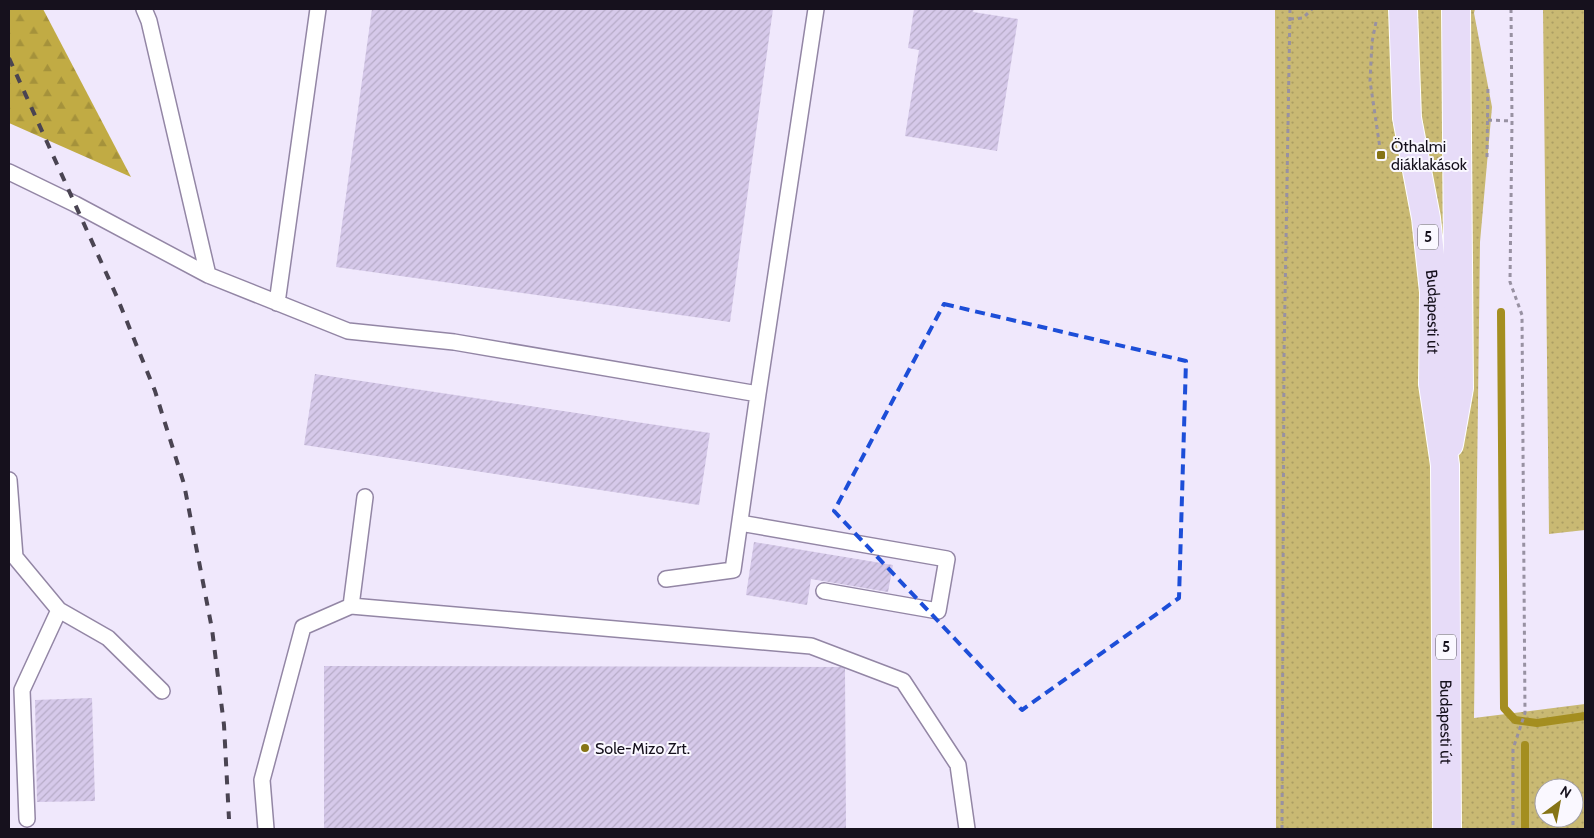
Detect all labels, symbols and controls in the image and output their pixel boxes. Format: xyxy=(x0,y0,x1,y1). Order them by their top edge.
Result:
place label: Öthalmi diáklakások xyxy=(1391,137,1468,174)
marker: Öthalmi diáklakások xyxy=(1375,149,1387,161)
road number: 5 xyxy=(1418,224,1438,250)
street label: Budapesti út xyxy=(1422,269,1443,355)
road number: 5 xyxy=(1436,634,1456,660)
street label: Budapesti út xyxy=(1436,680,1456,765)
place label: Sole-Mizo Zrt. xyxy=(595,739,690,758)
marker: Sole-Mizo Zrt. xyxy=(579,742,591,754)
north arrow xyxy=(1534,778,1584,828)
text: N xyxy=(1557,782,1575,802)

